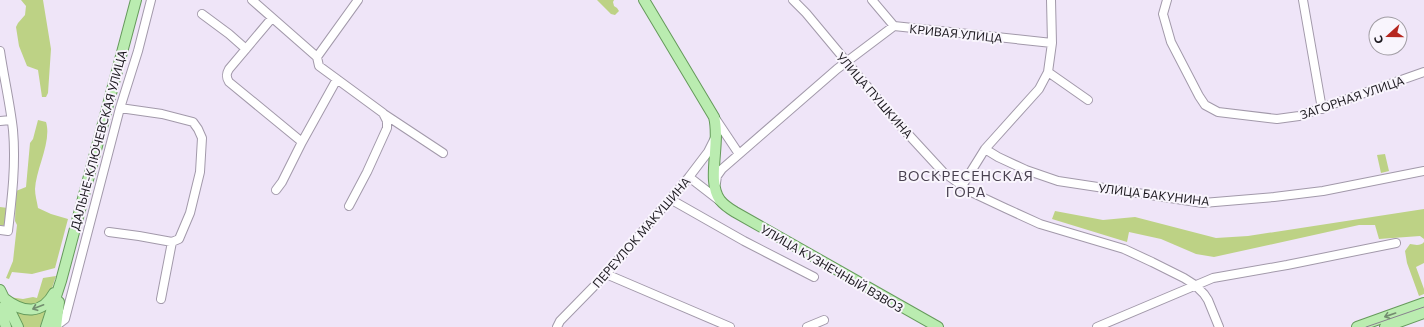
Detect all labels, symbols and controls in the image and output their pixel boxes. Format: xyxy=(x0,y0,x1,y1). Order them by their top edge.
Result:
north arrow xyxy=(1368,16,1408,56)
street label: КРИВАЯ УЛИЦА xyxy=(909,21,1003,45)
text: С xyxy=(1371,33,1386,46)
street label: ДАЛЬНЕ-КЛЮЧЕВСКАЯ УЛИЦА xyxy=(67,48,129,232)
street label: УЛИЦА ПУШКИНА xyxy=(834,49,916,141)
street label: ЗАГОРНАЯ УЛИЦА xyxy=(1298,73,1406,121)
district label: ВОСКРЕСЕНСКАЯ ГОРА xyxy=(898,167,1034,200)
street label: ПЕРЕУЛОК МАКУШИНА xyxy=(589,174,693,290)
street label: УЛИЦА БАКУНИНА xyxy=(1098,180,1210,208)
street label: УЛИЦА КУЗНЕЧНЫЙ ВЗВОЗ xyxy=(758,221,906,315)
one-way arrow xyxy=(33,303,45,311)
one-way arrow xyxy=(1384,312,1397,319)

